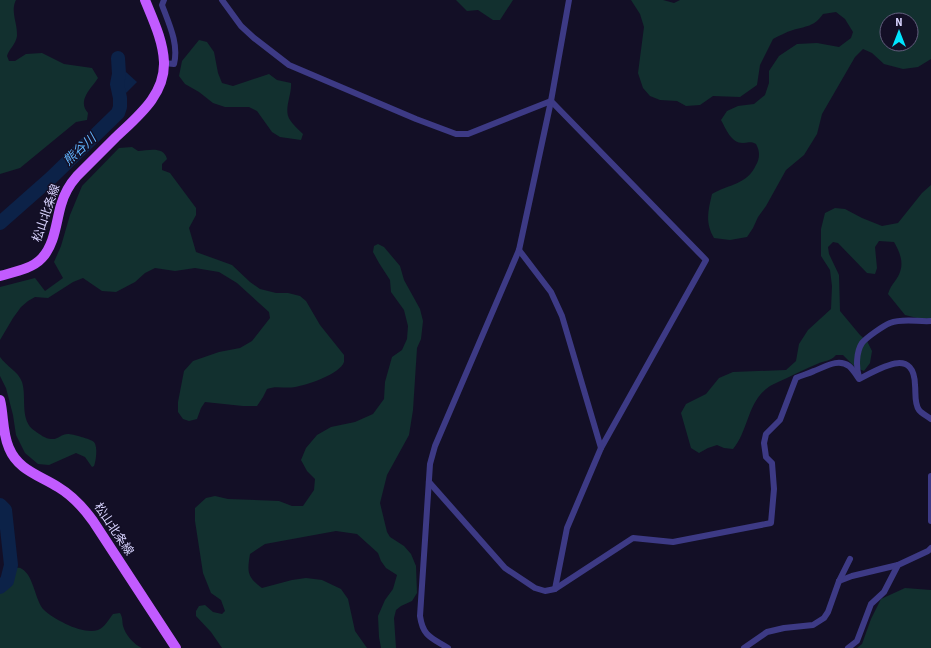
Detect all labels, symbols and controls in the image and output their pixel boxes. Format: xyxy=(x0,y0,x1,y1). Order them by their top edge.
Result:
north arrow xyxy=(879,12,919,52)
text: N xyxy=(895,15,903,30)
water label: 熊谷川 xyxy=(59,128,102,170)
street label: 松山北条線 xyxy=(29,182,64,244)
street label: 松山北条線 xyxy=(90,500,137,559)

